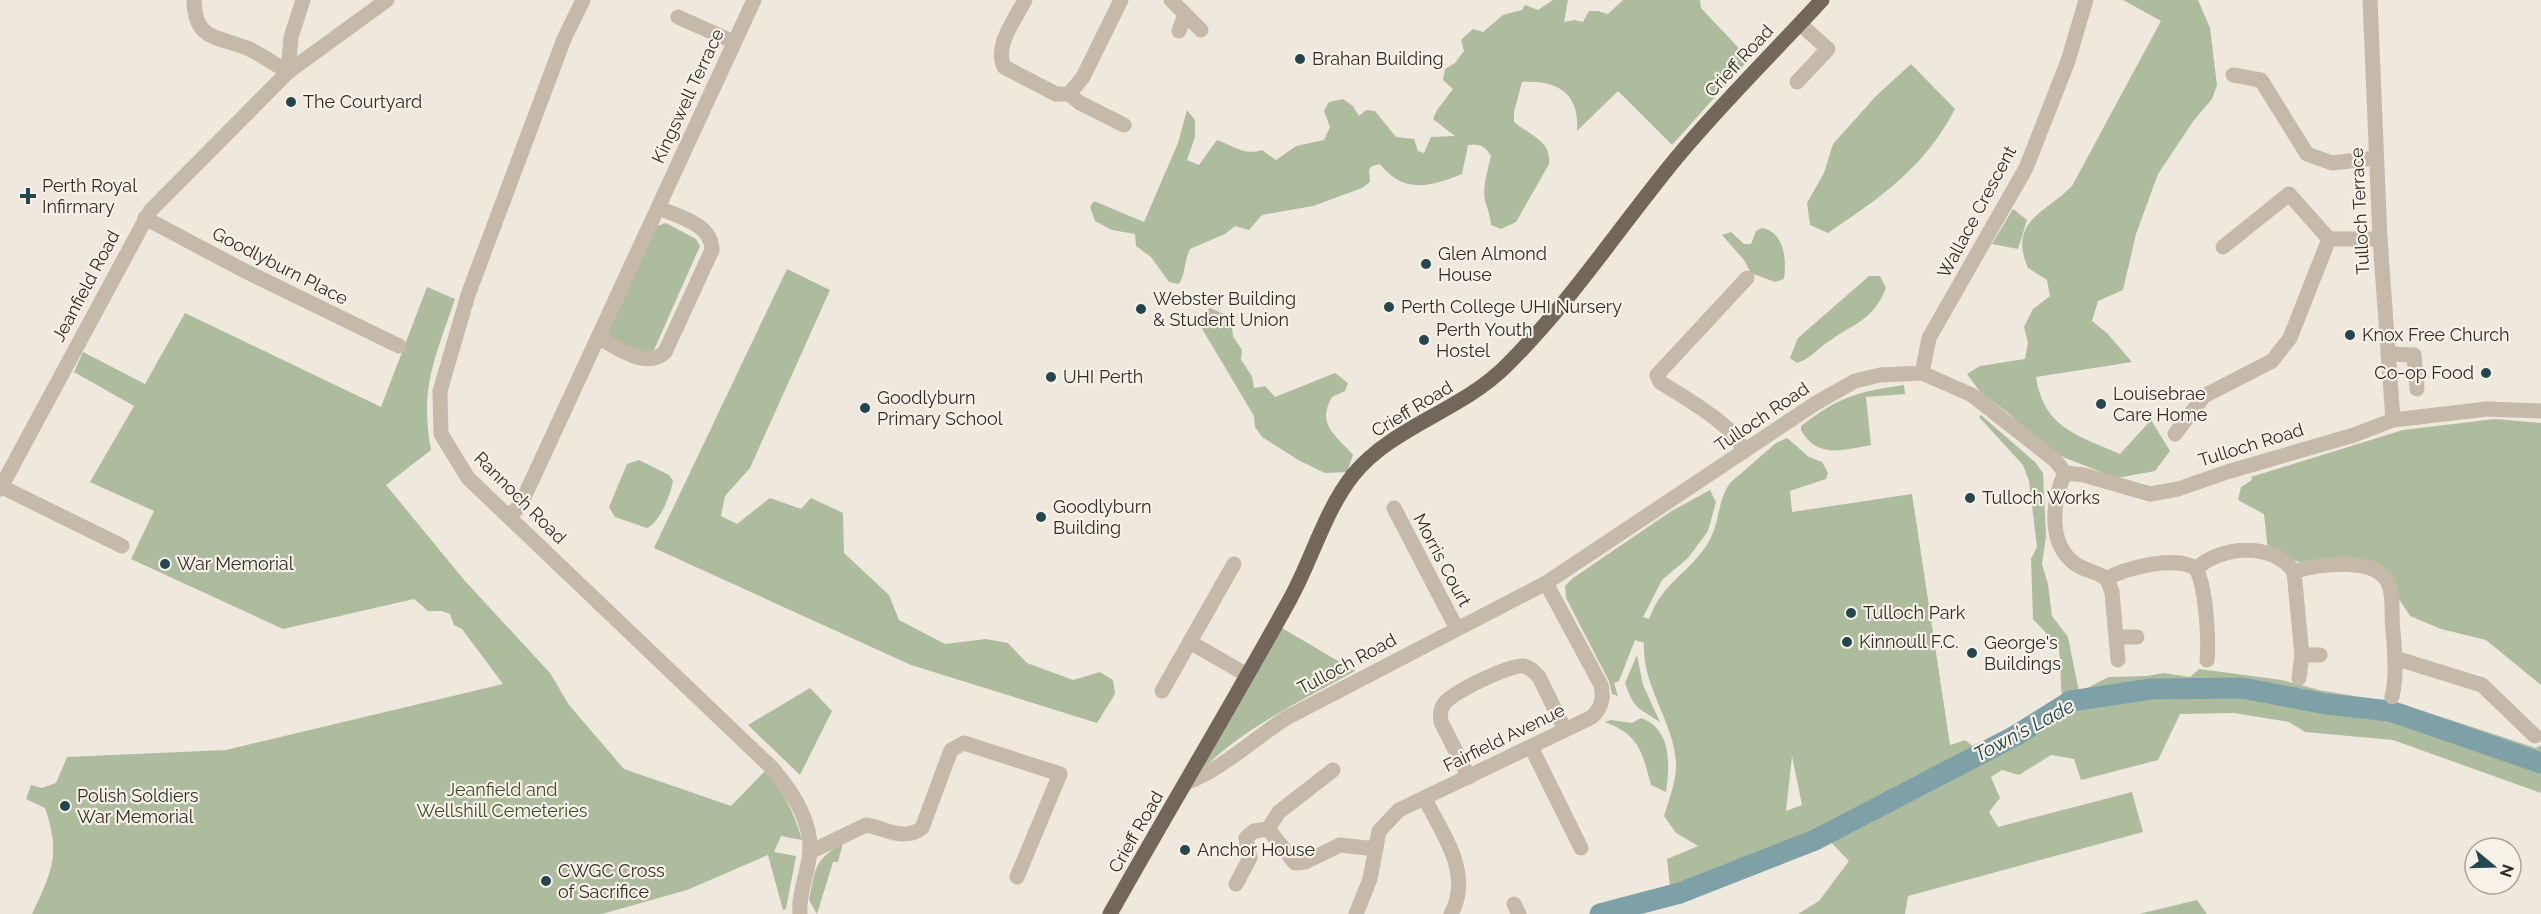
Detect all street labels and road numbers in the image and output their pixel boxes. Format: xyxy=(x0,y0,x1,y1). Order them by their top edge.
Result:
street label: Crieff Road xyxy=(1700,20,1777,101)
street label: Kingswell Terrace xyxy=(647,25,728,166)
street label: Wallace Crescent xyxy=(1933,142,2020,281)
street label: Tulloch Terrace xyxy=(2346,146,2373,275)
street label: Goodlyburn Place xyxy=(209,222,352,309)
street label: Jeanfield Road xyxy=(47,227,124,345)
street label: Crieff Road xyxy=(1367,376,1456,441)
street label: Tulloch Road xyxy=(1711,377,1813,456)
street label: Tulloch Road xyxy=(2196,419,2306,470)
street label: Rannoch Road xyxy=(470,447,571,548)
street label: Morris Court xyxy=(1409,510,1476,610)
street label: Tulloch Road xyxy=(1294,629,1400,698)
street label: Fairfield Avenue xyxy=(1440,699,1568,776)
street label: Crieff Road xyxy=(1104,787,1167,876)

